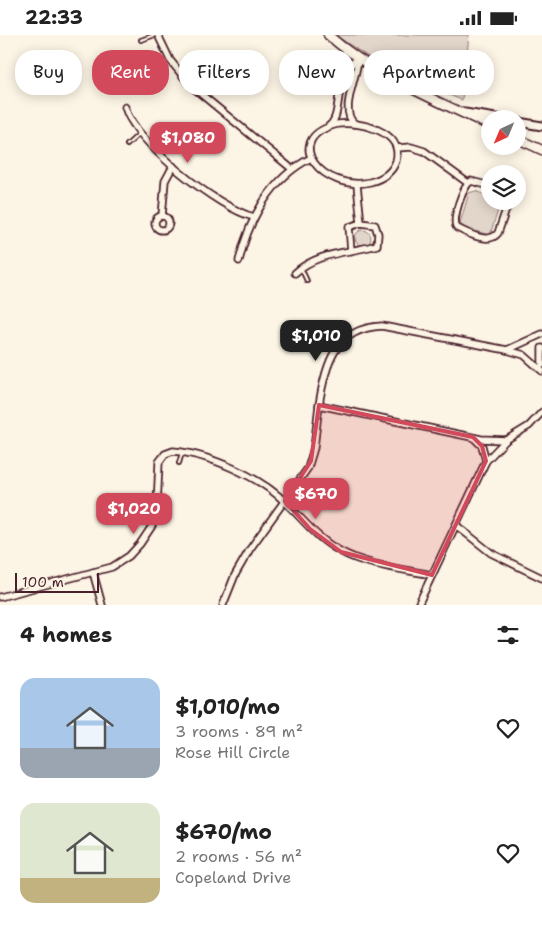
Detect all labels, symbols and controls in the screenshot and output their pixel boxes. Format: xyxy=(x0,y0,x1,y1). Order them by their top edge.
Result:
text: 22:33 xyxy=(25,5,83,30)
chip: Buy xyxy=(15,50,82,95)
chip: Rent xyxy=(92,50,169,95)
chip: Filters xyxy=(179,50,269,95)
chip: New xyxy=(279,50,354,95)
chip: Apartment xyxy=(364,50,494,95)
north arrow xyxy=(481,110,526,155)
map controls xyxy=(481,110,526,210)
pin: $1,080 xyxy=(147,121,229,164)
text: $1,080 xyxy=(161,127,215,148)
button: layers xyxy=(481,165,526,210)
pin: $1,010 xyxy=(275,319,357,362)
text: $1,010 xyxy=(291,325,341,346)
pin: $670 xyxy=(286,477,346,520)
text: $670 xyxy=(294,483,338,504)
pin: $1,020 xyxy=(93,493,175,535)
text: $1,020 xyxy=(107,498,161,519)
scale bar xyxy=(15,570,99,593)
text: 100 m xyxy=(22,573,64,591)
text: 4 homes xyxy=(20,621,112,649)
icon: filters xyxy=(494,621,522,649)
text: $1,010/mo xyxy=(175,693,280,721)
icon: home xyxy=(60,698,120,758)
icon: heart xyxy=(494,714,522,742)
text: 3 rooms · 89 m² xyxy=(175,721,303,742)
text: Rose Hill Circle xyxy=(175,742,290,763)
text: $670/mo xyxy=(175,818,272,846)
icon: home xyxy=(60,823,120,883)
icon: heart xyxy=(494,839,522,867)
text: 2 rooms · 56 m² xyxy=(175,846,302,867)
text: Copeland Drive xyxy=(175,867,291,888)

